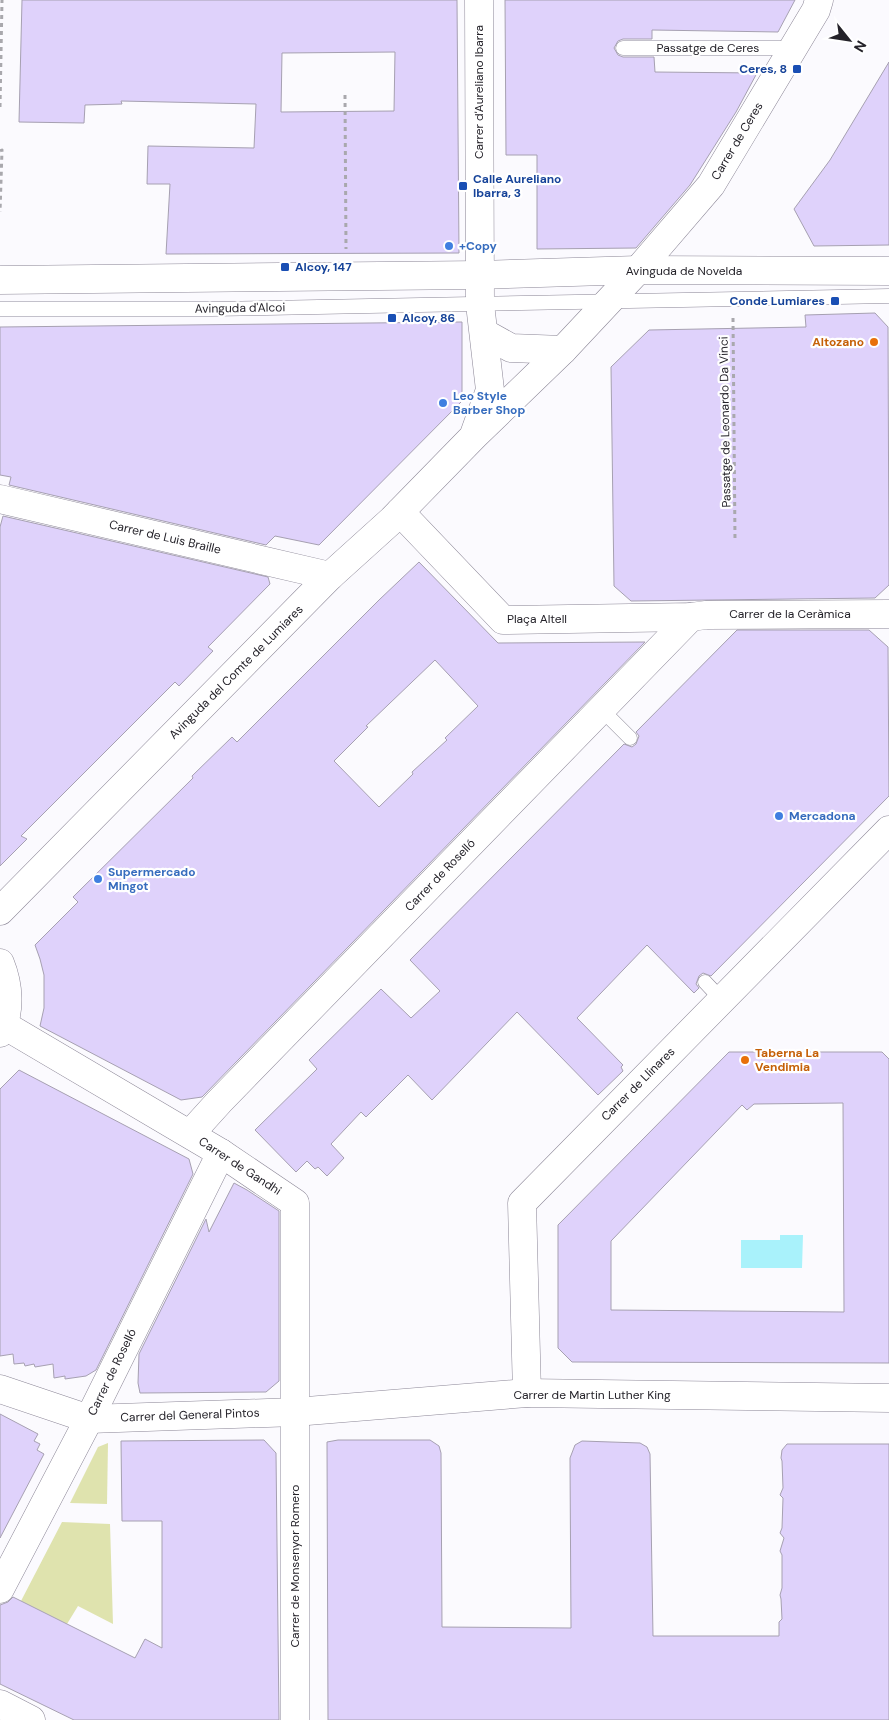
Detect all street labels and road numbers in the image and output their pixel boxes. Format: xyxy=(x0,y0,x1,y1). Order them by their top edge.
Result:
street label: Carrer d'Aureliano Ibarra xyxy=(471,25,487,159)
street label: Passatge de Ceres xyxy=(657,40,759,56)
street label: Carrer de Ceres xyxy=(707,99,767,183)
street label: Avinguda de Novelda xyxy=(626,263,742,279)
street label: Avinguda d'Alcoi xyxy=(195,299,285,317)
street label: Passatge de Leonardo Da Vinci xyxy=(716,336,734,508)
street label: Carrer de Luis Braille xyxy=(108,516,223,558)
street label: Avinguda del Comte de Lumiares xyxy=(166,602,306,742)
street label: Carrer de la Ceràmica xyxy=(729,606,851,622)
street label: Plaça Altell xyxy=(507,611,567,627)
street label: Carrer de Roselló xyxy=(401,835,479,915)
street label: Carrer de Llinares xyxy=(598,1044,678,1124)
street label: Carrer de Gandhi xyxy=(196,1133,285,1199)
street label: Carrer de Roselló xyxy=(84,1326,140,1418)
street label: Carrer de Martin Luther King xyxy=(513,1387,671,1403)
street label: Carrer del General Pintos xyxy=(120,1405,260,1425)
street label: Carrer de Monsenyor Romero xyxy=(287,1485,303,1648)

